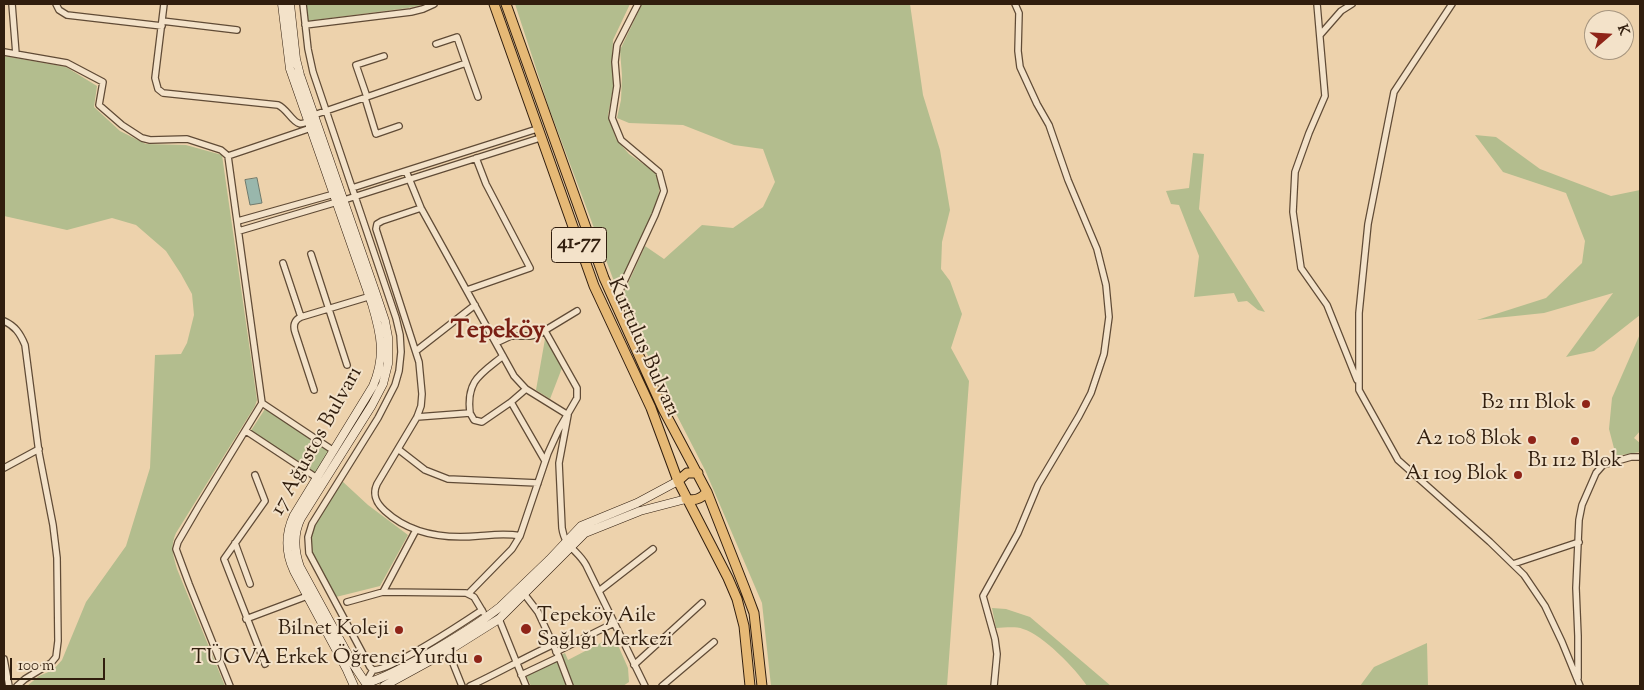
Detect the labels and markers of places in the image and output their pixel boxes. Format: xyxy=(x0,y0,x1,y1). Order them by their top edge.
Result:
place label: B2 111 Blok xyxy=(1481,391,1576,417)
marker: B2 111 Blok xyxy=(1580,398,1592,410)
place label: A2 108 Blok xyxy=(1416,427,1522,453)
marker: A2 108 Blok xyxy=(1526,434,1538,446)
marker: B1 112 Blok xyxy=(1569,435,1581,447)
place label: B1 112 Blok xyxy=(1527,449,1623,475)
place label: A1 109 Blok xyxy=(1405,462,1508,488)
marker: A1 109 Blok xyxy=(1512,469,1524,481)
place label: Tepeköy Aile Sağlığı Merkezi xyxy=(537,604,673,654)
place label: Bilnet Koleji xyxy=(278,617,389,643)
marker: Tepeköy Aile Sağlığı Merkezi xyxy=(519,622,533,636)
marker: Bilnet Koleji xyxy=(393,624,405,636)
place label: TÜGVA Erkek Öğrenci Yurdu xyxy=(191,646,468,672)
marker: TÜGVA Erkek Öğrenci Yurdu xyxy=(472,653,484,665)

